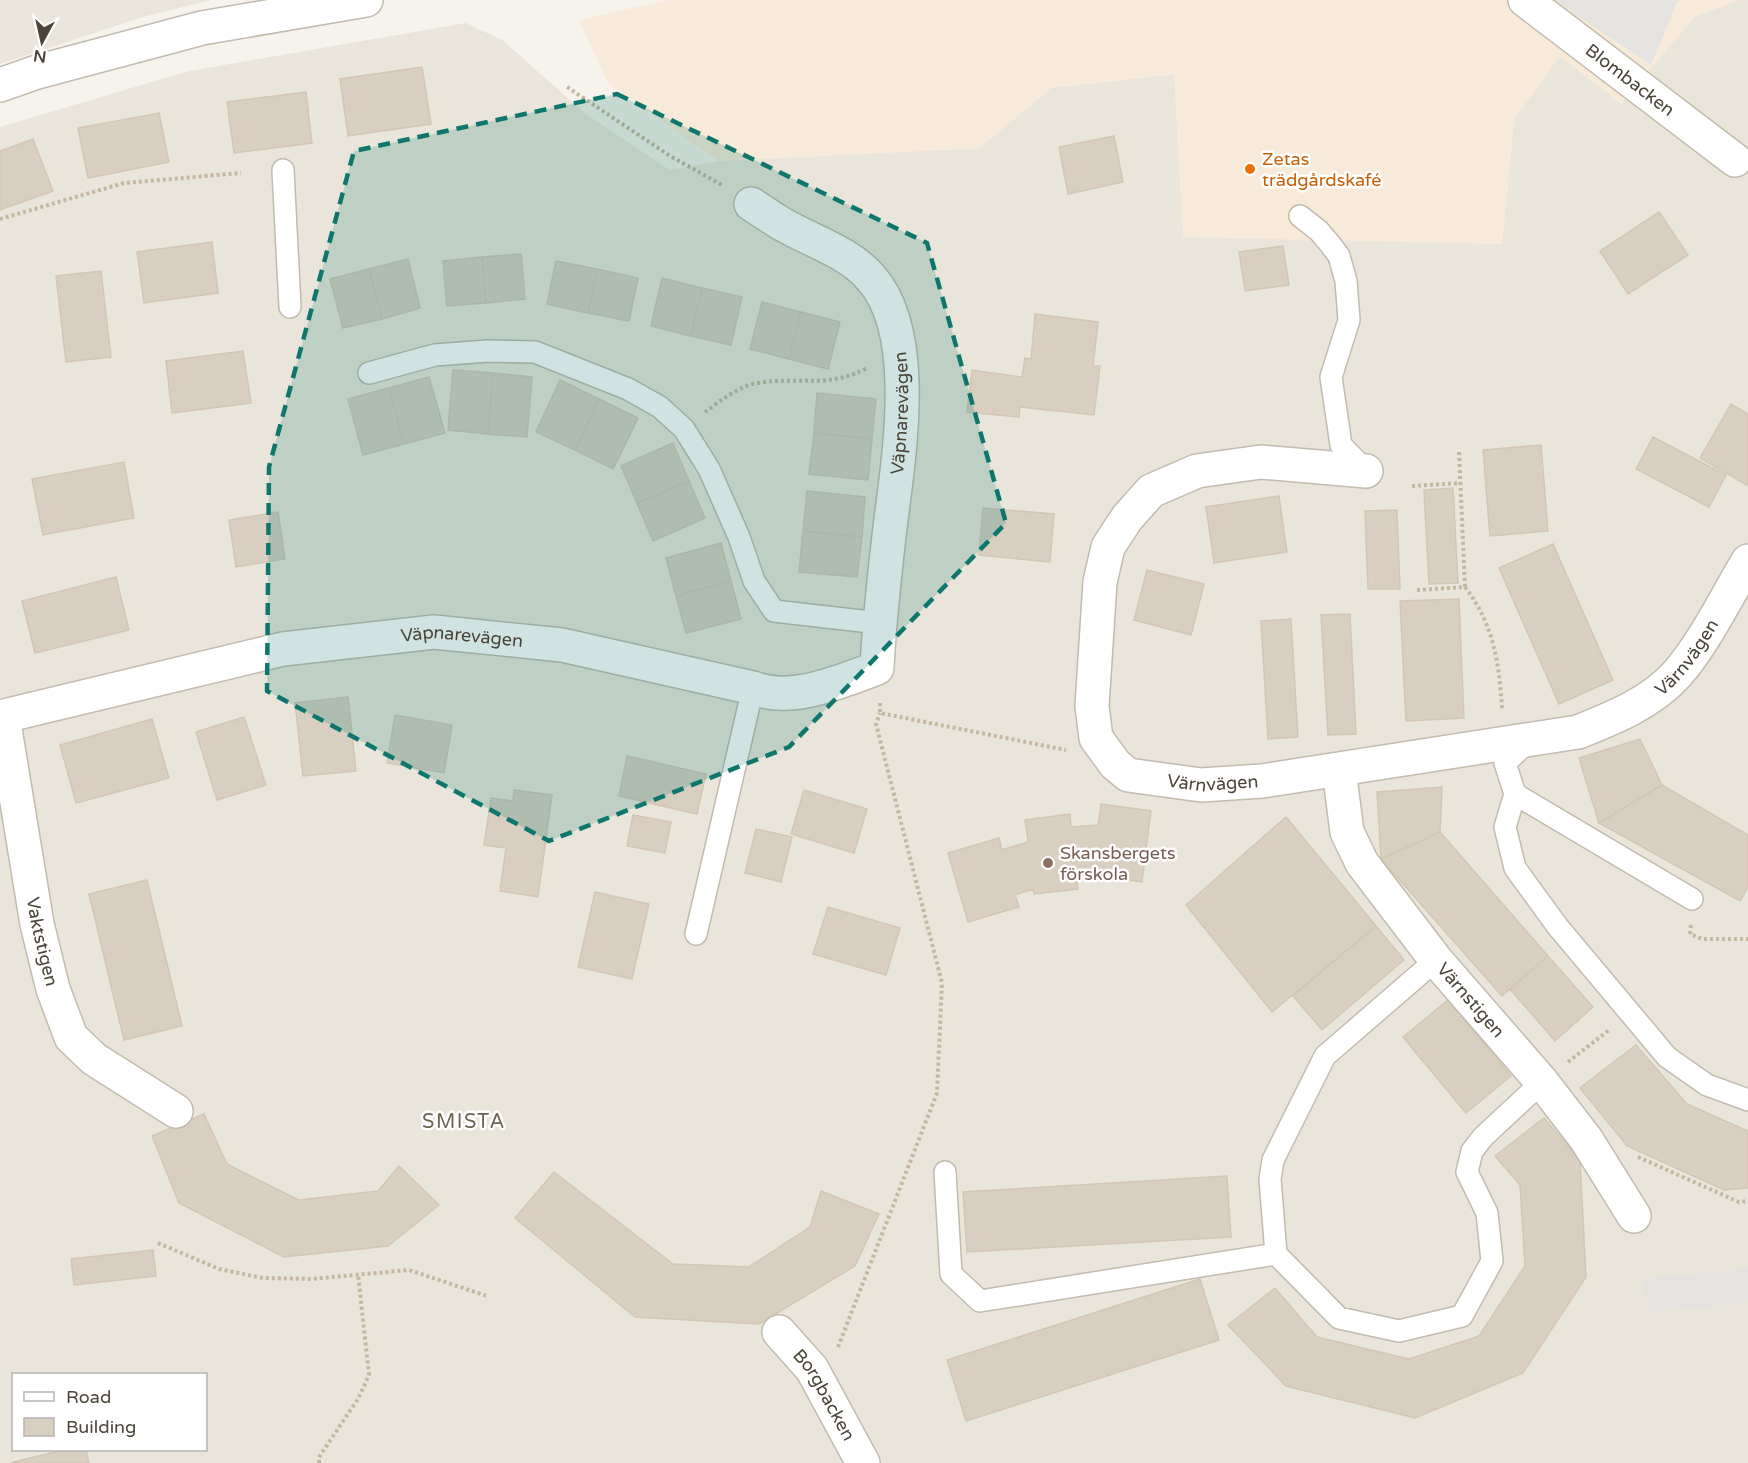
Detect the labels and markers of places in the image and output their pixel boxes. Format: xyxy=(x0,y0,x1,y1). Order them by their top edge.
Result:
place label: Zetas trädgårdskafé xyxy=(1262,148,1381,191)
marker: Zetas trädgårdskafé xyxy=(1243,162,1257,176)
place label: Skansbergets förskola xyxy=(1060,842,1176,885)
marker: Skansbergets förskola xyxy=(1041,856,1055,870)

